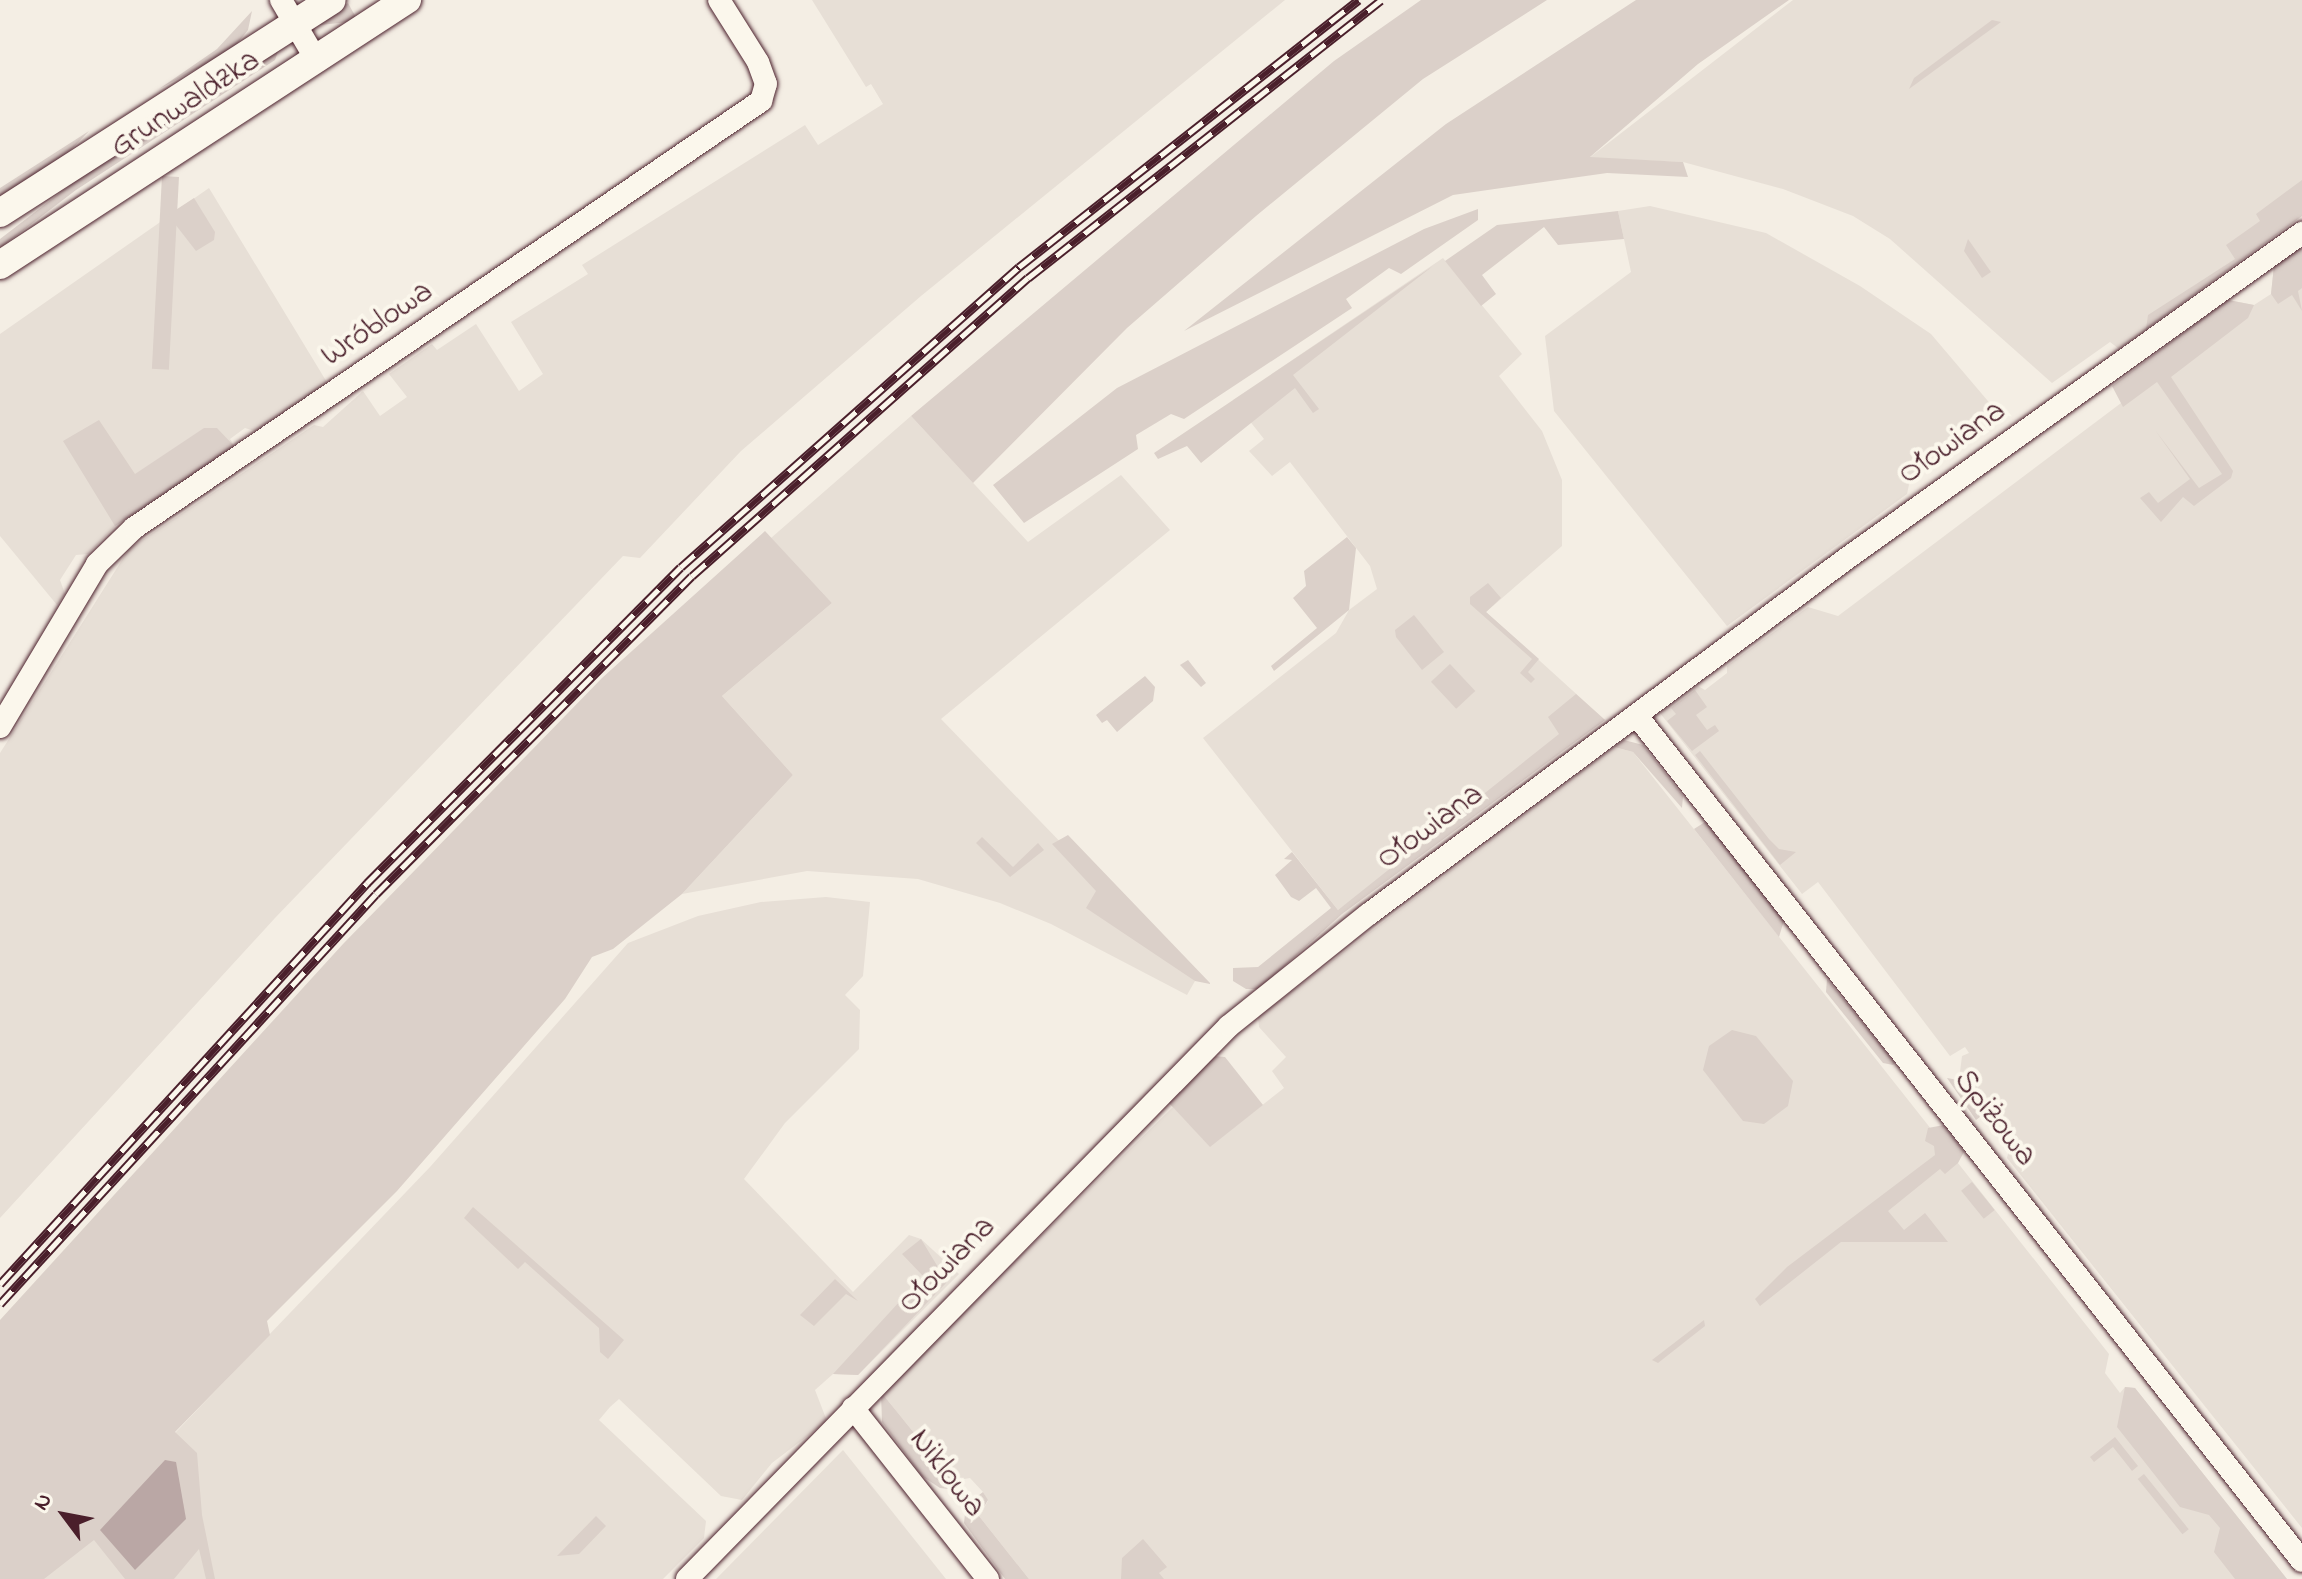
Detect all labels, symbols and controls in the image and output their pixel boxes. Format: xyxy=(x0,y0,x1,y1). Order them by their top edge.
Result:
street label: Grunwaldzka xyxy=(104,43,268,167)
street label: Wróblowa xyxy=(315,274,441,376)
street label: Ołowiana xyxy=(1892,393,2014,495)
street label: Ołowiana xyxy=(1370,777,1492,879)
street label: Spiżowa xyxy=(1944,1063,2044,1175)
street label: Ołowiana xyxy=(891,1209,1005,1323)
street label: Niklowa xyxy=(900,1422,992,1526)
north arrow xyxy=(24,1475,104,1555)
text: N xyxy=(26,1488,61,1517)

